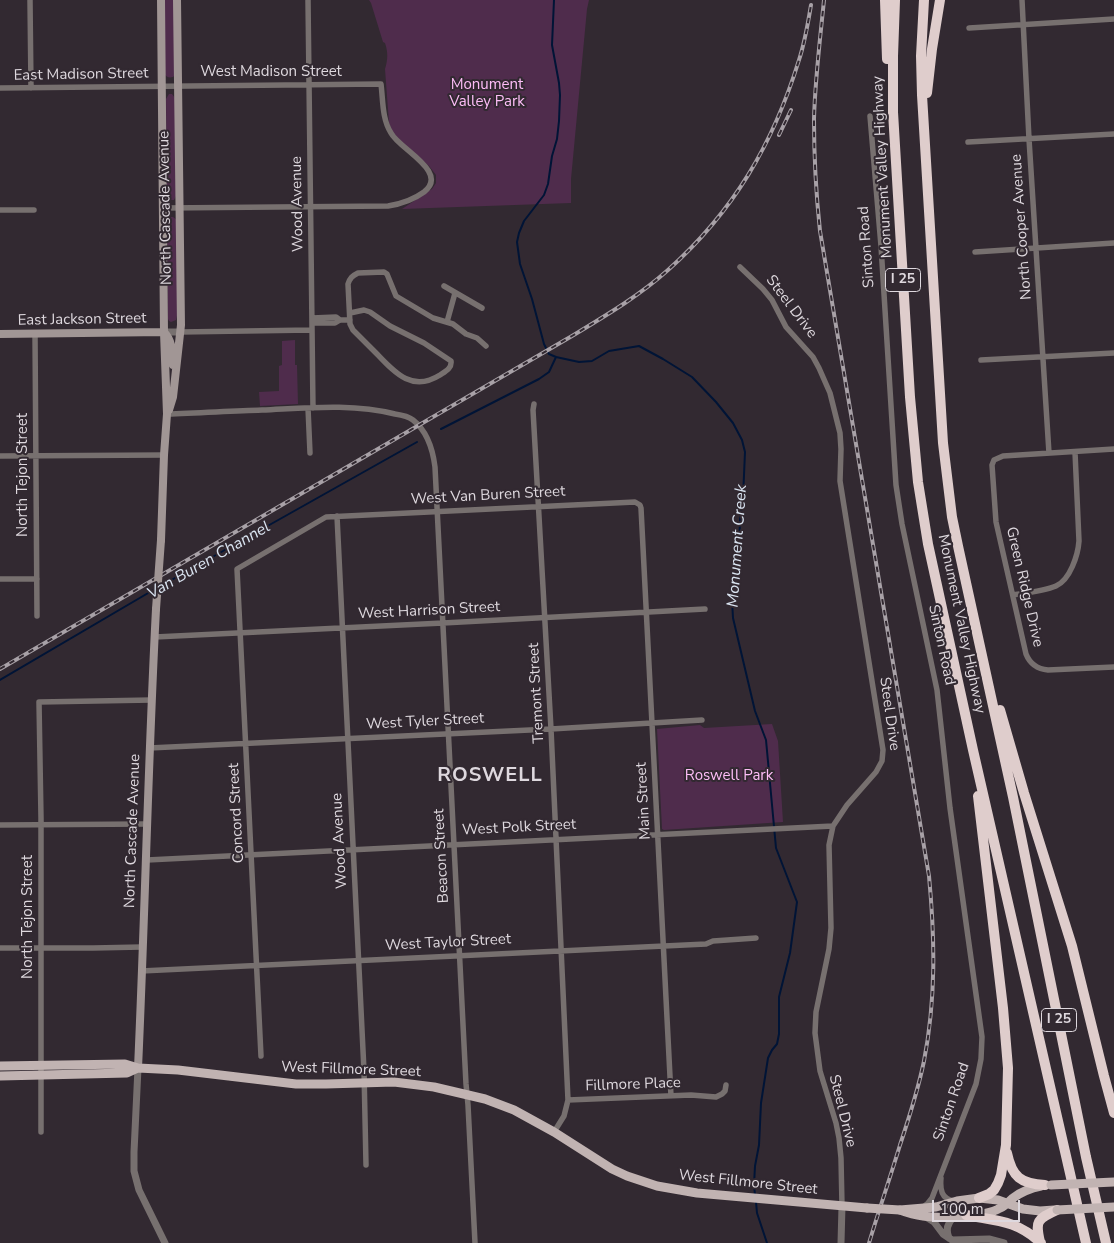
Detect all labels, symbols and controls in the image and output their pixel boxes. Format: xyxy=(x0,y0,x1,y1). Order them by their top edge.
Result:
street label: West Madison Street xyxy=(200,63,342,81)
street label: East Madison Street xyxy=(14,65,148,85)
street label: Monument Valley Highway xyxy=(869,75,897,259)
park label: Monument Valley Park xyxy=(449,76,525,111)
street label: North Cascade Avenue xyxy=(156,131,176,285)
street label: North Cooper Avenue xyxy=(1008,154,1036,300)
street label: Wood Avenue xyxy=(288,156,308,252)
street label: Sinton Road xyxy=(855,205,879,289)
road number: I 25 xyxy=(886,268,920,292)
street label: Steel Drive xyxy=(761,272,821,342)
street label: East Jackson Street xyxy=(17,310,147,330)
street label: North Tejon Street xyxy=(14,413,32,537)
street label: West Van Buren Street xyxy=(410,483,566,509)
water label: Monument Creek xyxy=(724,484,752,608)
water label: Van Buren Channel xyxy=(144,518,274,604)
street label: Green Ridge Drive xyxy=(1001,525,1047,649)
street label: Monument Valley Highway xyxy=(933,533,989,715)
street label: West Harrison Street xyxy=(357,598,501,624)
street label: Sinton Road xyxy=(924,603,958,687)
street label: Tremont Street xyxy=(525,642,549,744)
street label: Steel Drive xyxy=(875,676,903,752)
street label: West Tyler Street xyxy=(366,710,484,734)
street label: North Cascade Avenue xyxy=(121,754,145,908)
street label: Concord Street xyxy=(225,762,249,864)
street label: Main Street xyxy=(633,762,655,840)
district label: ROSWELL xyxy=(436,764,544,788)
park label: Roswell Park xyxy=(685,767,773,785)
street label: Wood Avenue xyxy=(329,793,351,889)
street label: Beacon Street xyxy=(431,808,453,904)
street label: West Polk Street xyxy=(462,816,576,840)
street label: North Tejon Street xyxy=(19,855,37,979)
street label: West Taylor Street xyxy=(385,931,511,955)
road number: I 25 xyxy=(1042,1008,1076,1032)
street label: West Fillmore Street xyxy=(281,1059,421,1081)
street label: Sinton Road xyxy=(930,1060,974,1144)
street label: Steel Drive xyxy=(824,1073,860,1149)
street label: Fillmore Place xyxy=(585,1074,681,1096)
street label: West Fillmore Street xyxy=(678,1167,818,1199)
scale bar xyxy=(934,1190,1022,1222)
text: 100 m xyxy=(940,1199,984,1219)

